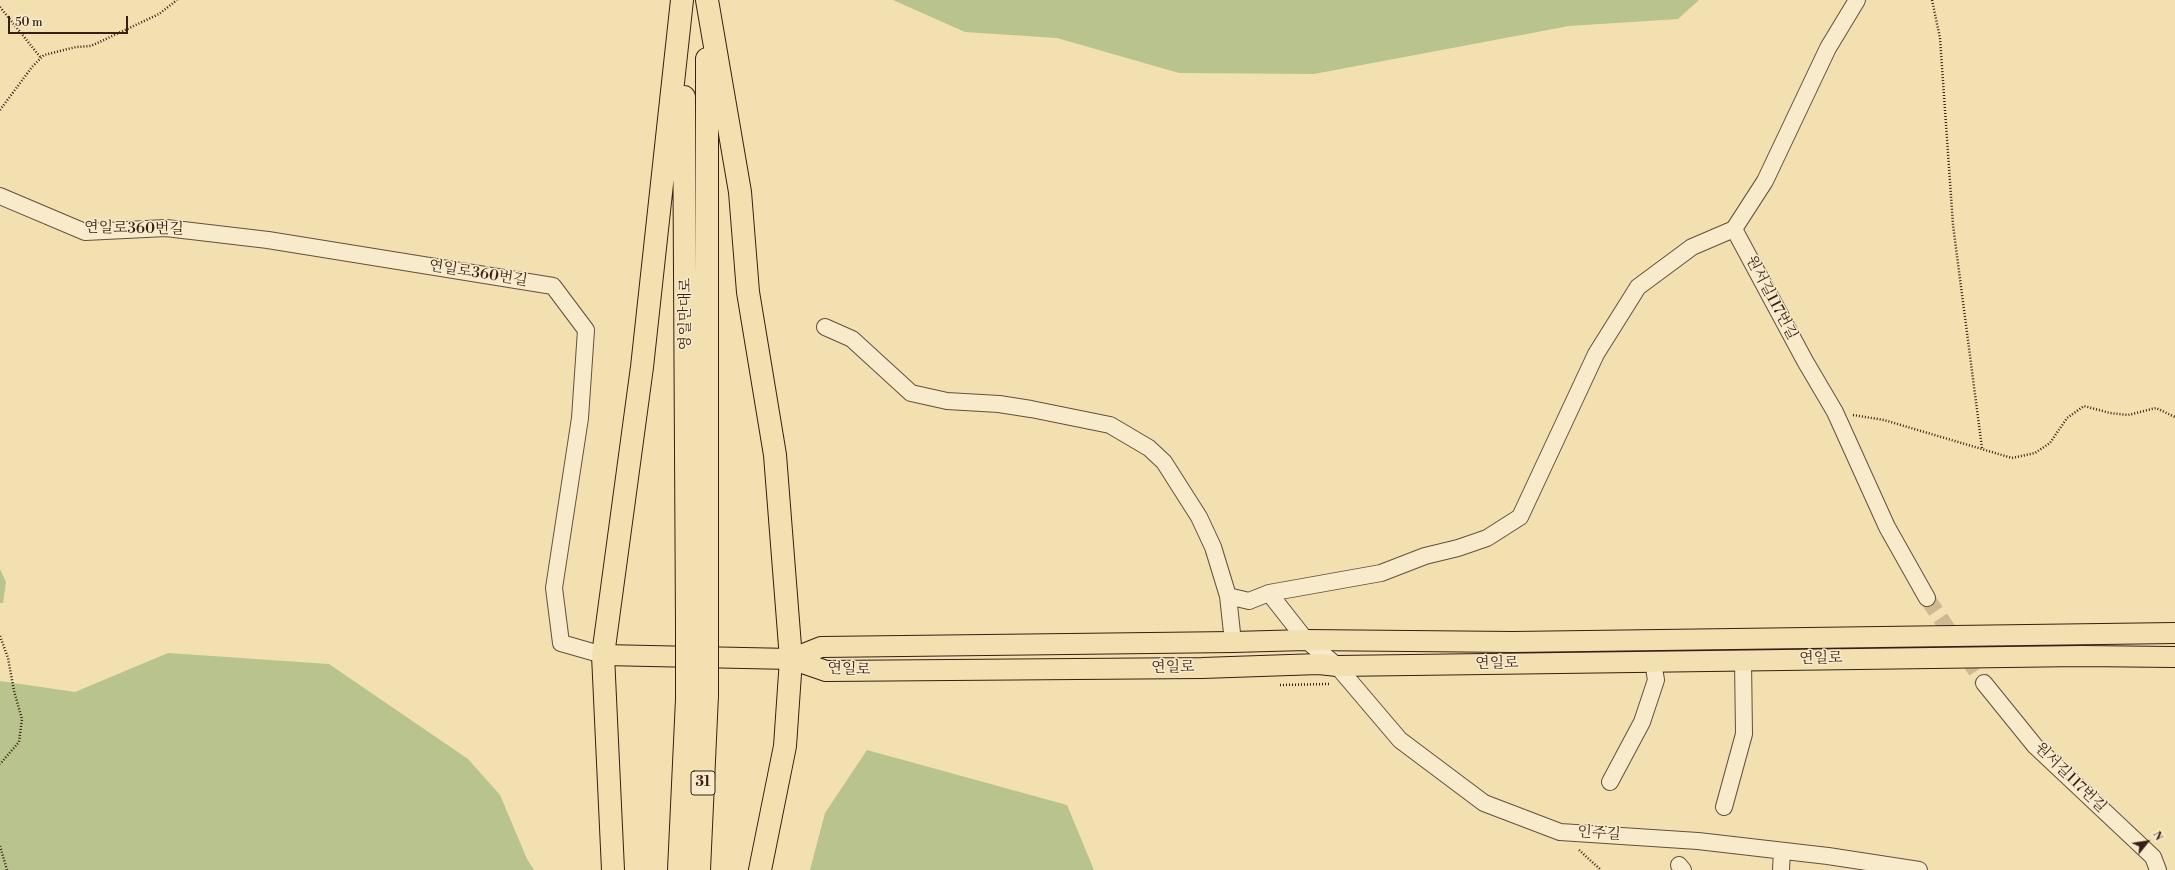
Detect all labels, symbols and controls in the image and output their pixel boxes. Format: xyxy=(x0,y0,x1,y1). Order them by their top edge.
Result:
scale bar xyxy=(10,8,130,34)
text: 50 m xyxy=(15,15,43,30)
street label: 연일로360번길 xyxy=(84,219,184,239)
street label: 원서길117번길 xyxy=(1741,253,1801,343)
street label: 연일로360번길 xyxy=(427,257,529,291)
street label: 영일만대로 xyxy=(677,278,695,350)
street label: 연일로 xyxy=(1799,650,1843,668)
street label: 연일로 xyxy=(1475,655,1519,673)
street label: 연일로 xyxy=(1151,659,1195,677)
street label: 연일로 xyxy=(827,660,871,680)
street label: 원서길117번길 xyxy=(2030,739,2110,817)
road number: 31 xyxy=(691,771,715,795)
north arrow xyxy=(2127,822,2167,862)
street label: 인주길 xyxy=(1577,824,1621,844)
text: N xyxy=(2149,829,2166,843)

